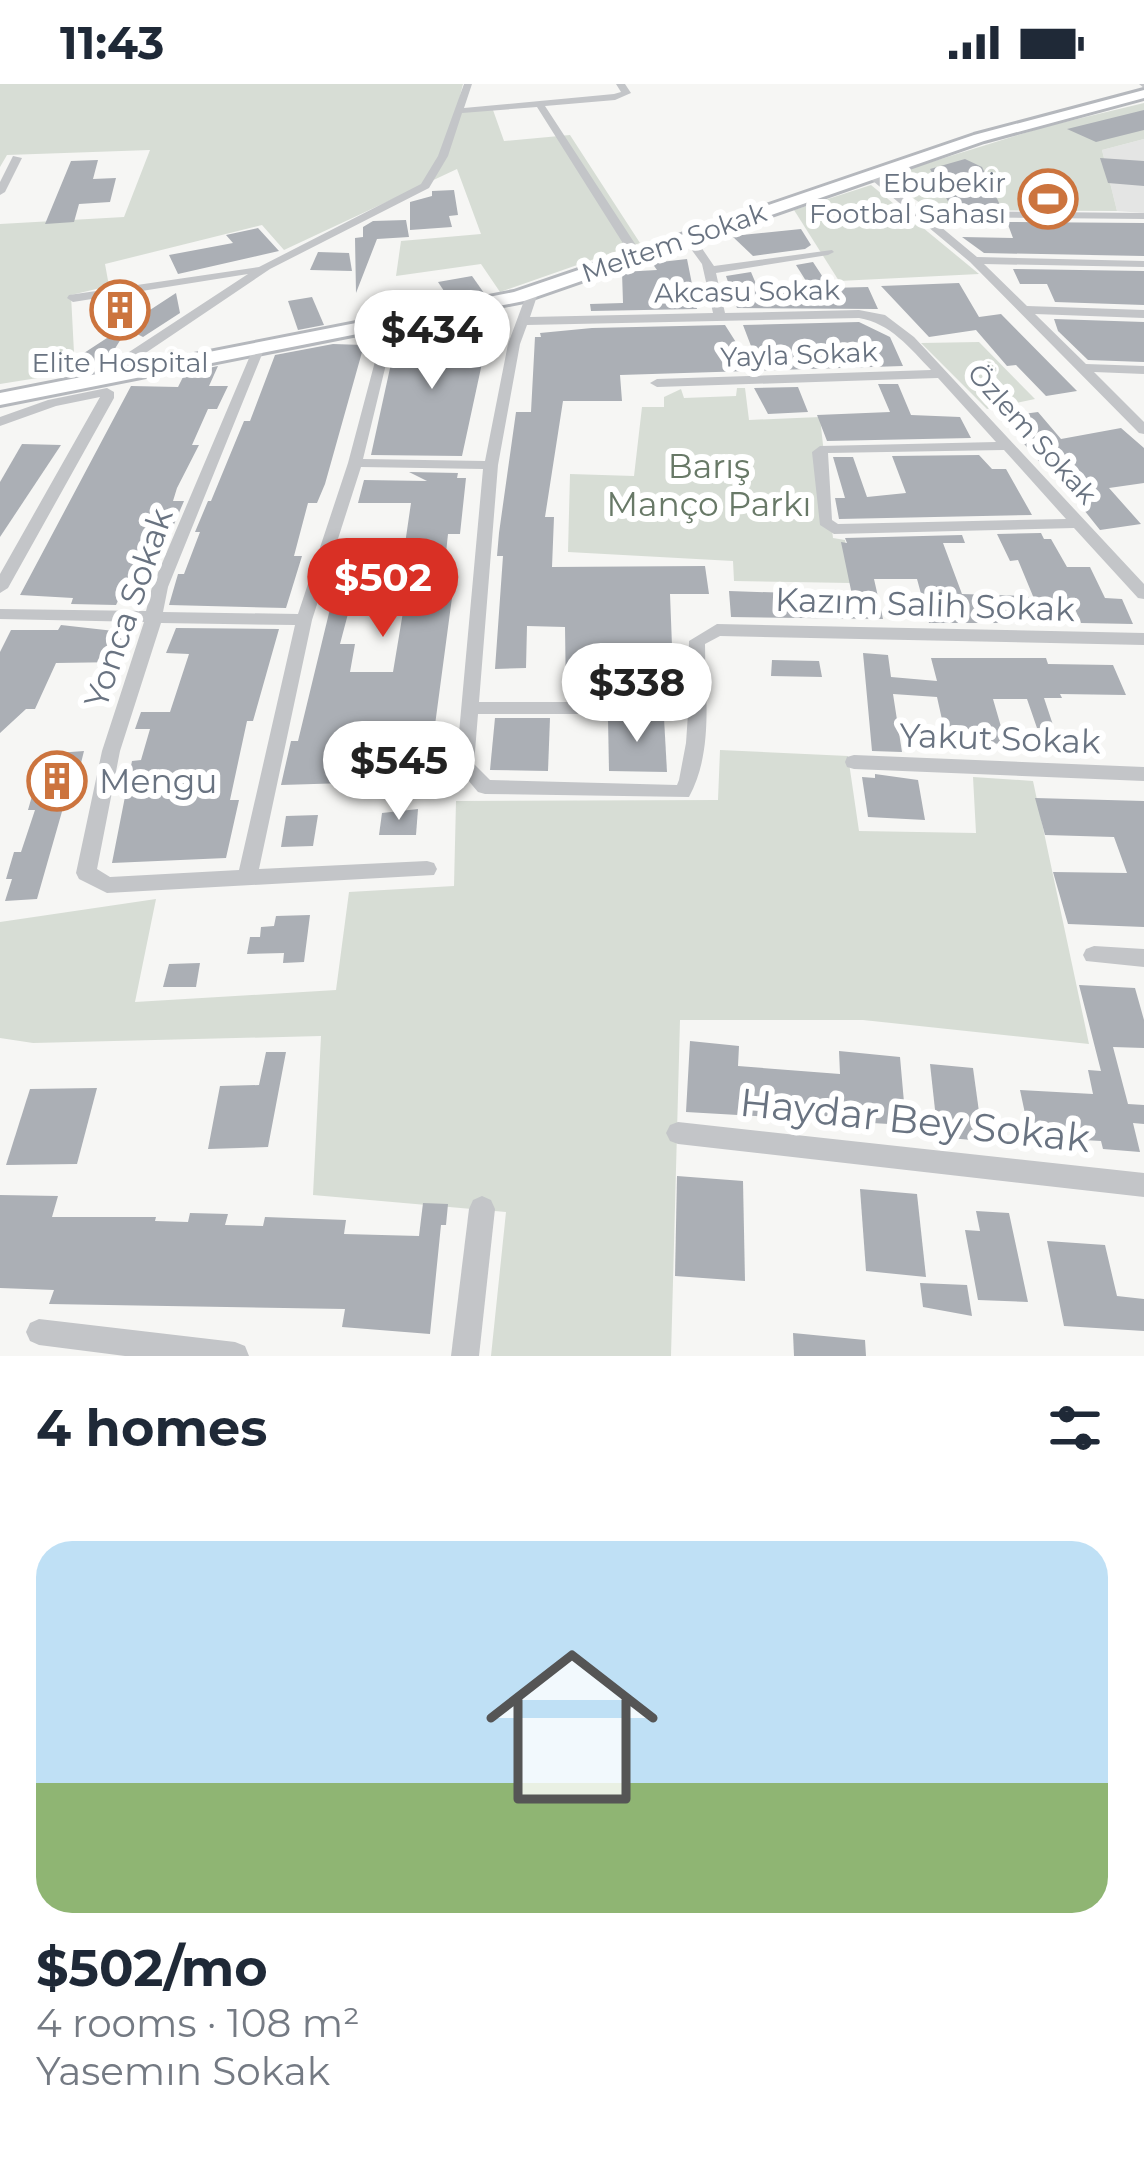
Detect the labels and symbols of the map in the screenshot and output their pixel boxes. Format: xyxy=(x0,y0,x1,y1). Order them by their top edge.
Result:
place label: Ebubekir Footbal Sahası xyxy=(809,166,1006,230)
sports icon: Ebubekir Footbal Sahası xyxy=(1017,168,1079,230)
street label: Meltem Sokak xyxy=(577,195,771,290)
street label: Akcasu Sokak xyxy=(654,273,841,310)
building icon: Elite Hospital xyxy=(89,279,151,341)
pin: $434 xyxy=(361,290,503,392)
street label: Yayla Sokak xyxy=(720,335,879,374)
place label: Elite Hospital xyxy=(31,346,209,379)
street label: Özlem Sokak xyxy=(961,357,1104,511)
park label: Barış Manço Parkı xyxy=(607,446,811,524)
street label: Yonca Sokak xyxy=(75,503,181,713)
pin: $502 xyxy=(312,538,454,640)
street label: Kazım Salih Sokak xyxy=(774,579,1076,629)
pin: $338 xyxy=(566,643,708,745)
street label: Yakut Sokak xyxy=(899,714,1102,762)
pin: $545 xyxy=(328,721,470,823)
building icon: Mengu xyxy=(26,750,88,812)
place label: Mengu xyxy=(99,761,218,801)
street label: Haydar Bey Sokak xyxy=(738,1078,1093,1162)

